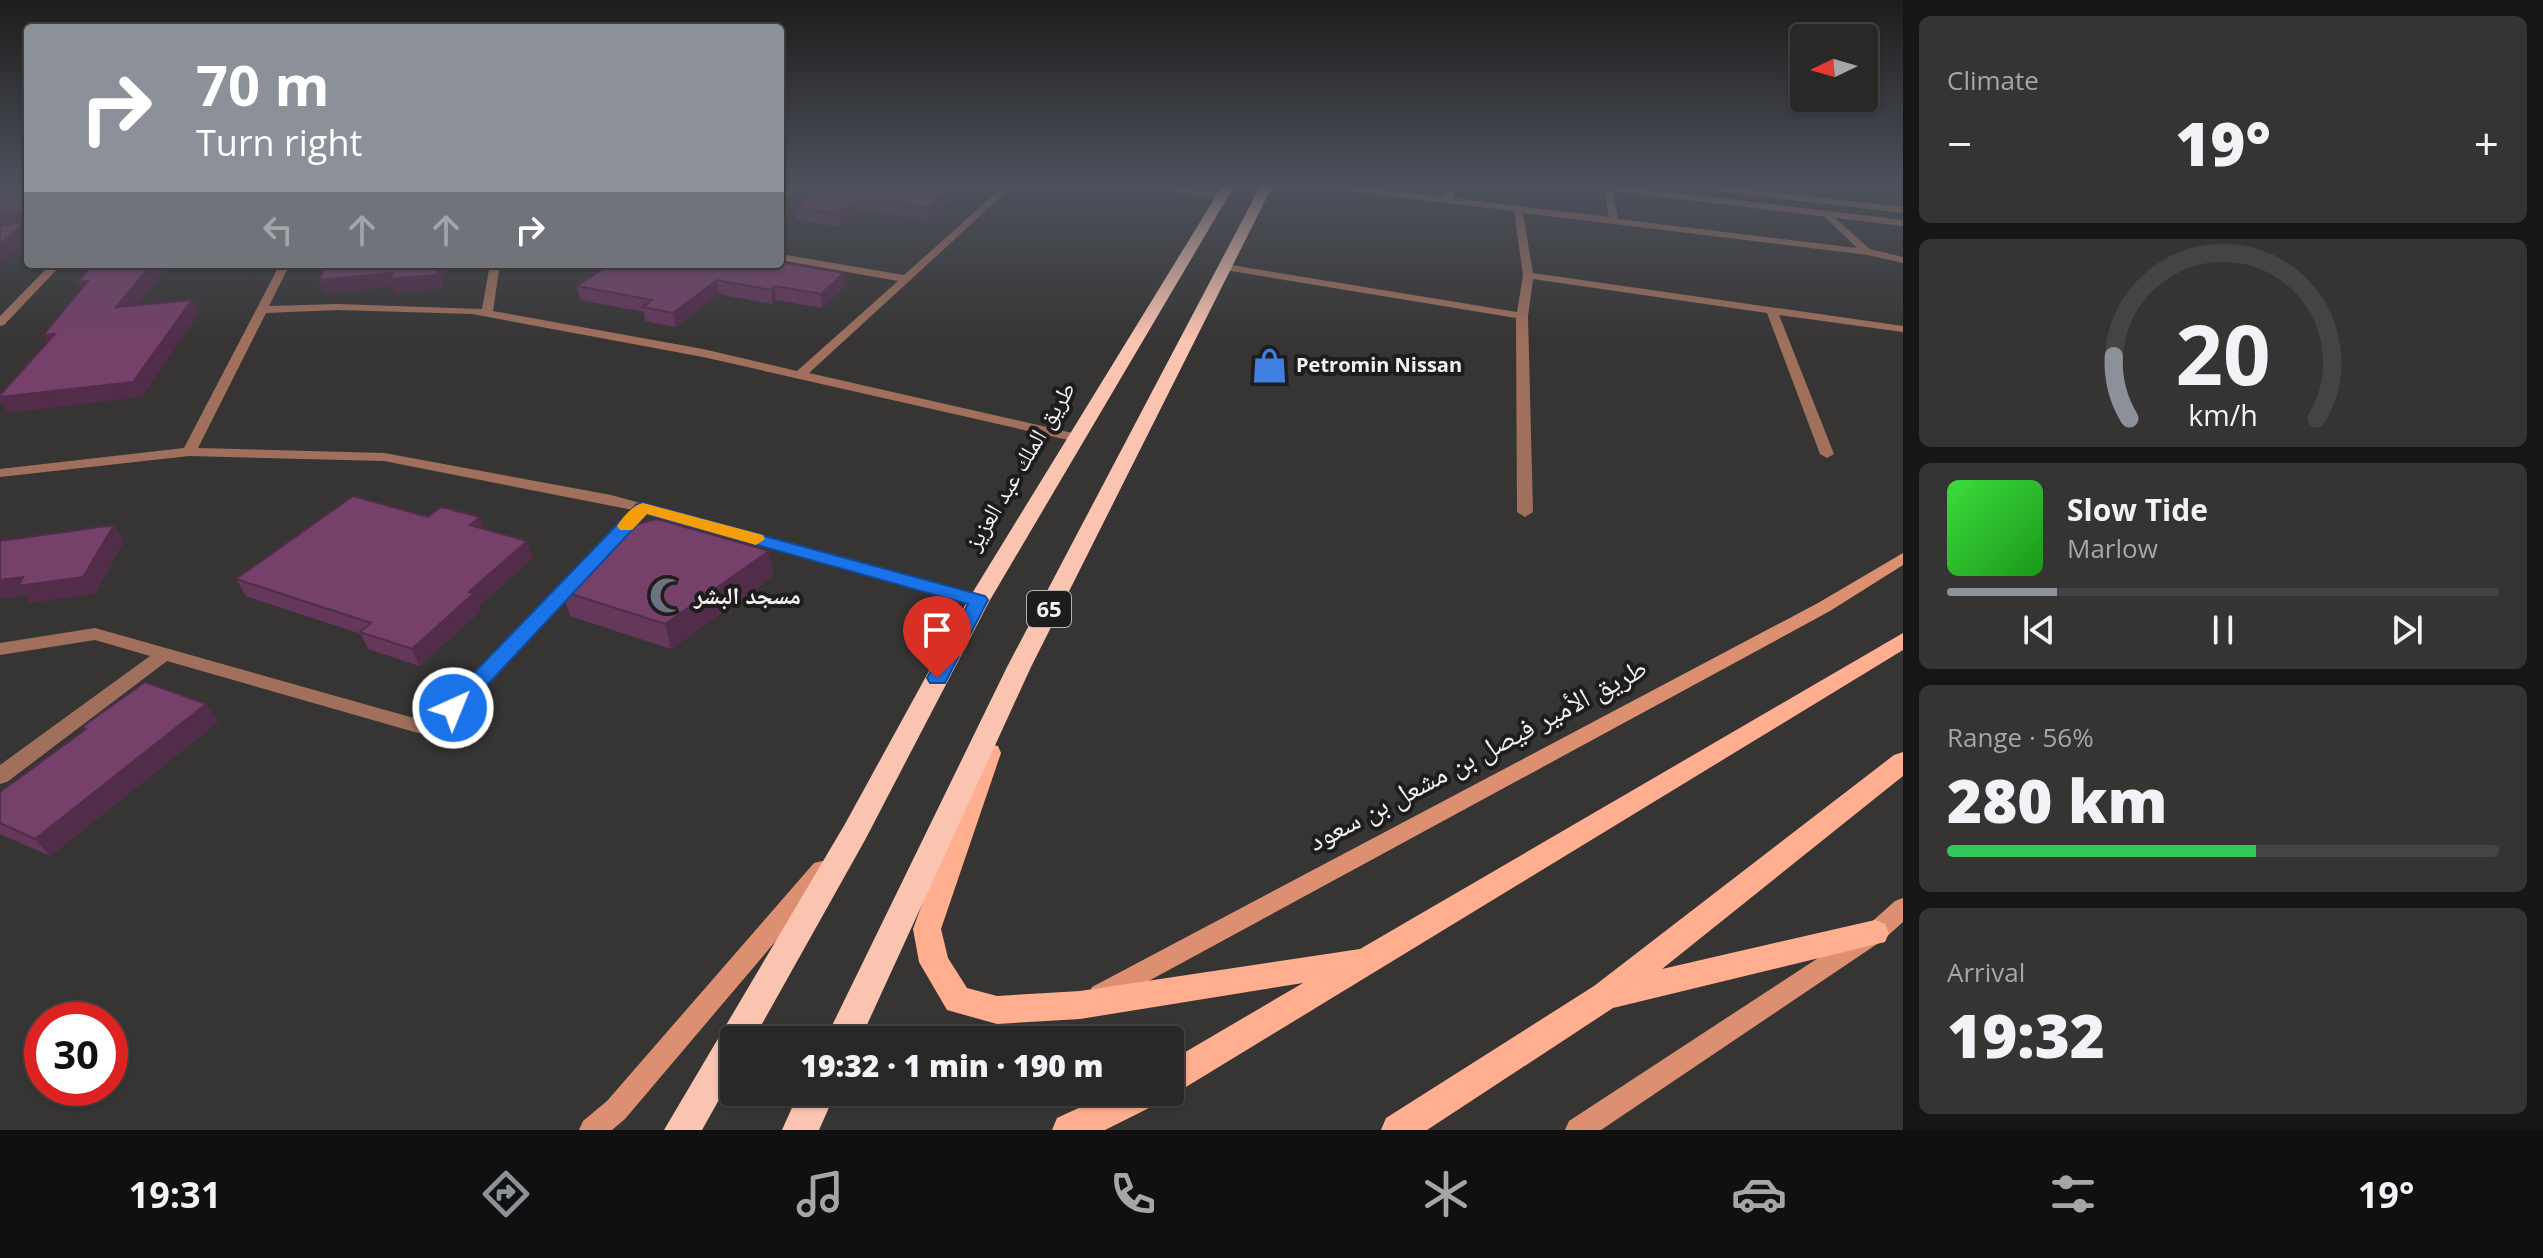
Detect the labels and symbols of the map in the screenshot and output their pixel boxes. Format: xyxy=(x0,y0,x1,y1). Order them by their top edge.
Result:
north arrow xyxy=(1790,24,1878,112)
shop icon: Petromin Nissan xyxy=(1251,346,1289,384)
place label: Petromin Nissan xyxy=(1296,351,1462,378)
street label: طريق الملك عبد العزيز xyxy=(955,375,1082,556)
mosque icon: مسجد البشر xyxy=(649,577,687,615)
place label: مسجد البشر xyxy=(693,578,801,611)
road number: 65 xyxy=(1027,591,1071,627)
pin xyxy=(903,596,971,678)
street label: طريق الأمير فيصل بن مشعل بن سعود xyxy=(1300,647,1653,859)
position arrow xyxy=(411,666,495,750)
speed limit sign: 30 xyxy=(24,1002,128,1106)

